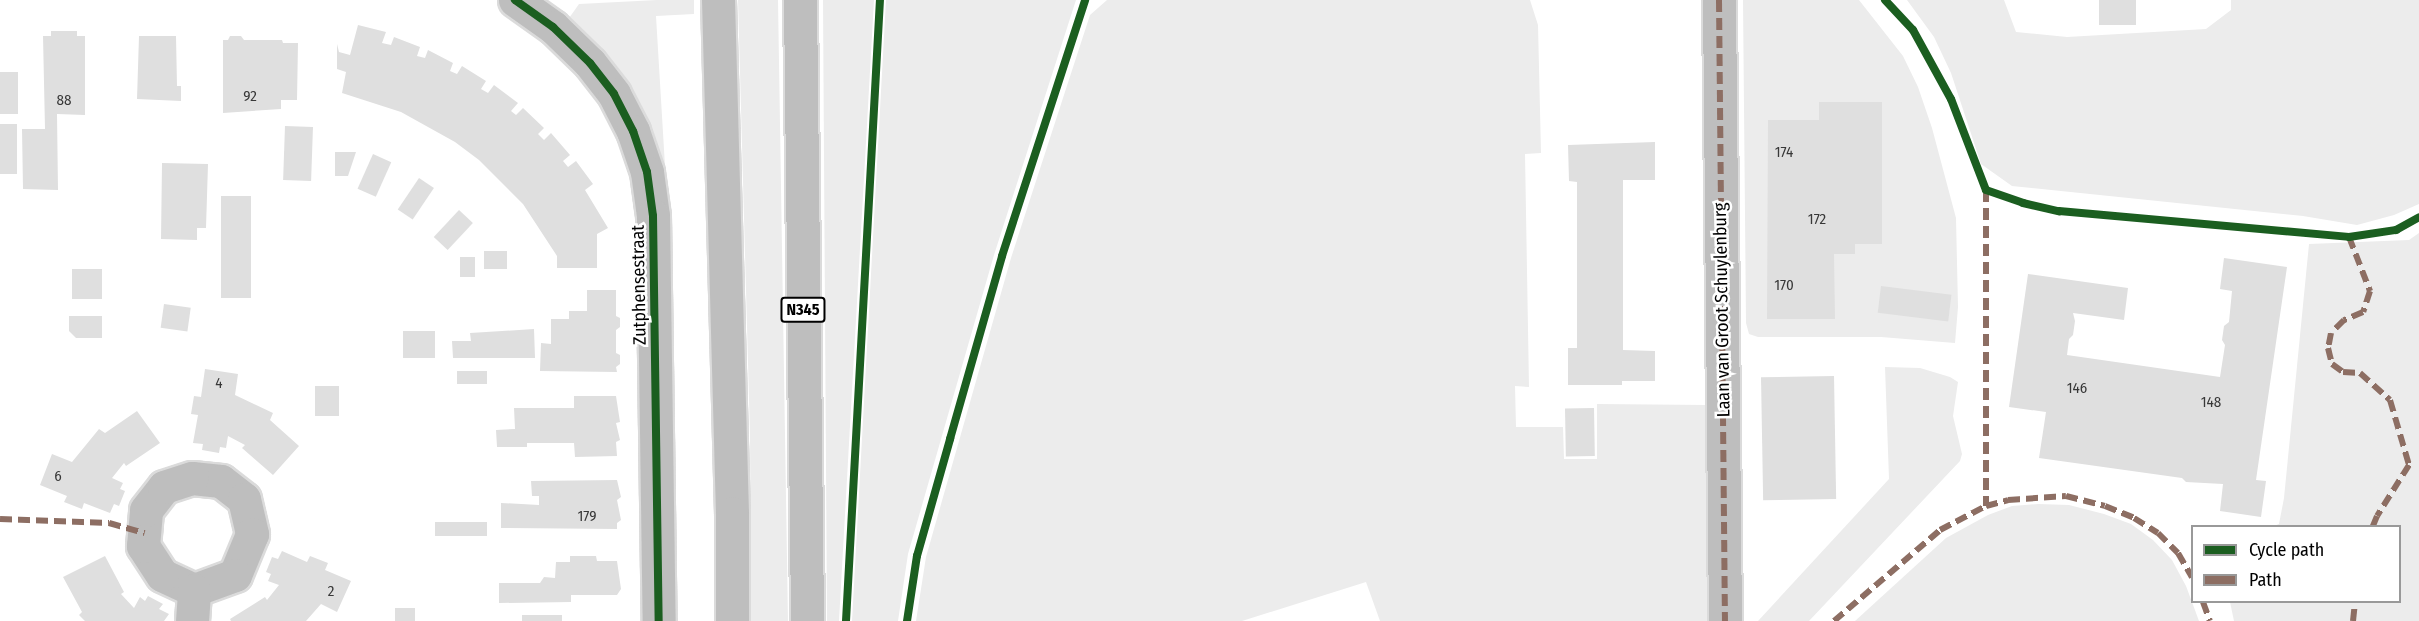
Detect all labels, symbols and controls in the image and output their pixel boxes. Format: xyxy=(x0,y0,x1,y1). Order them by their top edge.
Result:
house number: 92 xyxy=(243,88,257,106)
house number: 88 xyxy=(57,92,71,110)
house number: 174 xyxy=(1775,144,1793,162)
street label: Laan van Groot Schuylenburg xyxy=(1709,203,1735,417)
house number: 172 xyxy=(1808,211,1826,229)
street label: Zutphensestraat xyxy=(627,225,651,345)
house number: 170 xyxy=(1774,277,1794,295)
road number: N345 xyxy=(779,297,827,323)
house number: 4 xyxy=(215,375,223,393)
house number: 146 xyxy=(2067,380,2087,398)
house number: 148 xyxy=(2201,394,2221,412)
house number: 6 xyxy=(54,468,62,486)
house number: 179 xyxy=(578,508,596,526)
legend xyxy=(2191,525,2401,603)
text: Cycle path xyxy=(2249,539,2324,561)
text: Path xyxy=(2249,569,2282,591)
house number: 2 xyxy=(328,583,334,601)

